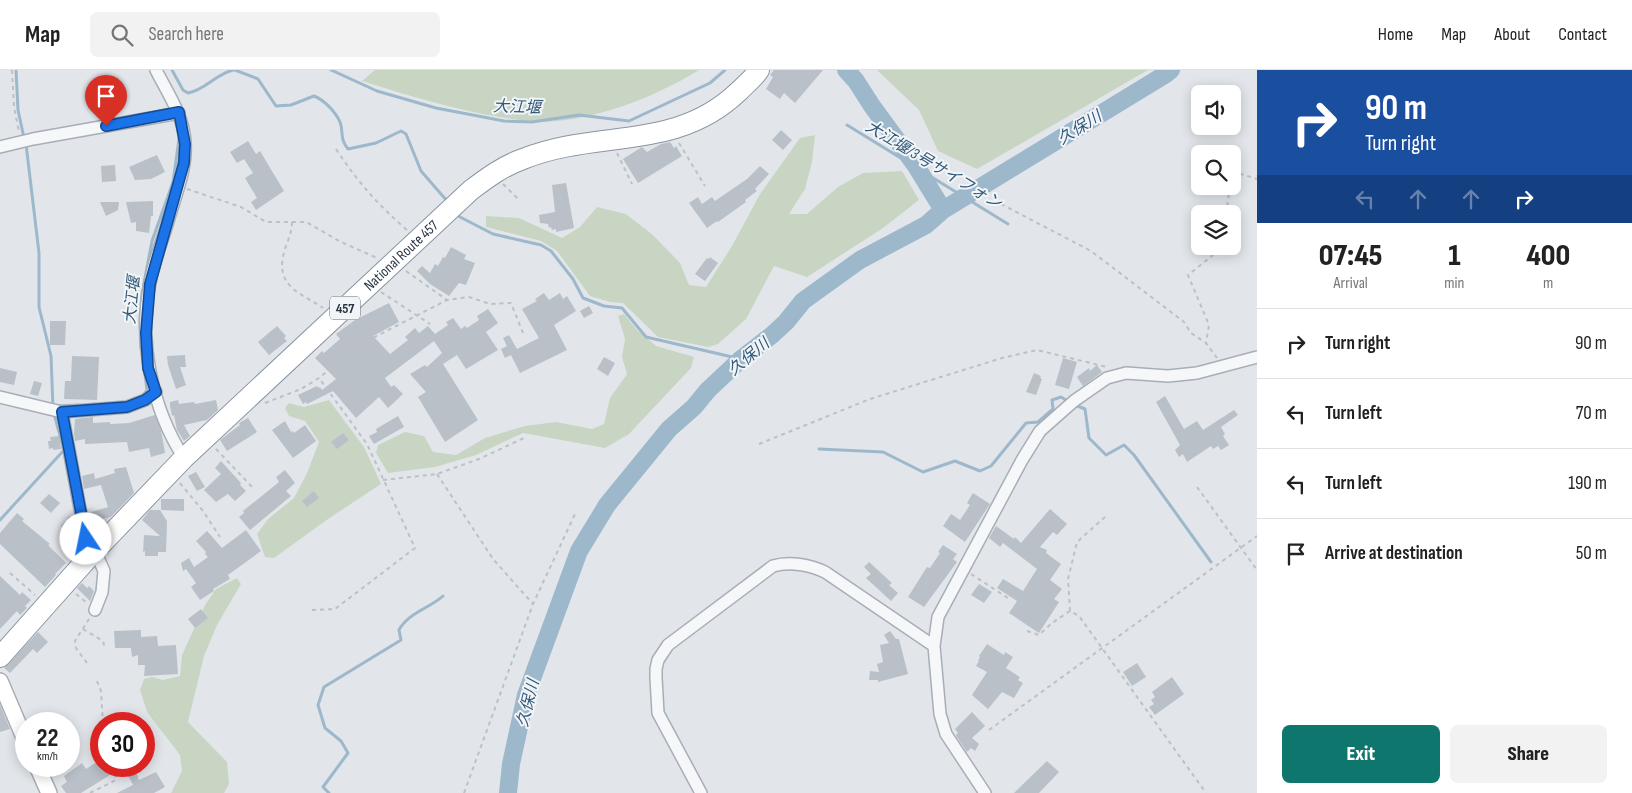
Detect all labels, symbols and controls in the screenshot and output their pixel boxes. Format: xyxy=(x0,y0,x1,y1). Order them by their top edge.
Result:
search box xyxy=(90,12,440,57)
text: Map xyxy=(25,20,60,49)
icon: search xyxy=(108,21,136,49)
text: Search here xyxy=(148,23,224,46)
text: Home xyxy=(1378,24,1413,45)
text: Map xyxy=(1441,24,1466,45)
text: About xyxy=(1494,24,1530,45)
text: Contact xyxy=(1558,24,1607,45)
pin xyxy=(85,75,127,126)
icon: arrive xyxy=(92,82,120,110)
map controls xyxy=(1191,85,1241,255)
button: sound xyxy=(1191,85,1241,135)
text: 90 m xyxy=(1365,87,1427,130)
icon: right xyxy=(1282,90,1347,155)
water label: 大江堰 xyxy=(493,97,544,118)
water label: 久保川 xyxy=(1054,106,1107,149)
water label: 大江堰/3号サイフォン xyxy=(862,117,1005,214)
text: Turn right xyxy=(1365,130,1436,157)
button: search xyxy=(1191,145,1241,195)
icon: left xyxy=(1351,185,1379,213)
icon: ahead xyxy=(1404,185,1432,213)
icon: ahead xyxy=(1457,185,1485,213)
icon: right xyxy=(1510,185,1538,213)
button: layers xyxy=(1191,205,1241,255)
street label: National Route 457 xyxy=(360,216,443,295)
text: 07:45 xyxy=(1319,238,1382,274)
text: 1 xyxy=(1448,238,1460,274)
text: 400 xyxy=(1526,238,1570,274)
water label: 大江堰 xyxy=(121,272,145,325)
text: Arrival xyxy=(1333,274,1368,293)
text: min xyxy=(1444,274,1464,293)
text: m xyxy=(1543,274,1553,293)
road number: 457 xyxy=(330,297,360,320)
icon: right xyxy=(1282,330,1310,358)
text: Turn right xyxy=(1325,332,1390,355)
text: 90 m xyxy=(1575,332,1607,355)
water label: 久保川 xyxy=(724,333,775,380)
icon: left xyxy=(1282,400,1310,428)
text: Turn left xyxy=(1325,402,1382,425)
text: 70 m xyxy=(1576,402,1607,425)
icon: left xyxy=(1282,470,1310,498)
text: Turn left xyxy=(1325,472,1382,495)
text: 190 m xyxy=(1568,472,1607,495)
position arrow xyxy=(59,512,111,564)
icon: arrive xyxy=(1282,540,1310,568)
text: Arrive at destination xyxy=(1325,542,1463,565)
text: 50 m xyxy=(1576,542,1607,565)
water label: 久保川 xyxy=(513,676,544,729)
speed limit sign: 30 xyxy=(90,712,155,777)
text: 22 xyxy=(37,723,58,754)
button: Exit xyxy=(1282,725,1440,783)
button: Share xyxy=(1450,725,1607,783)
text: km/h xyxy=(37,749,58,764)

